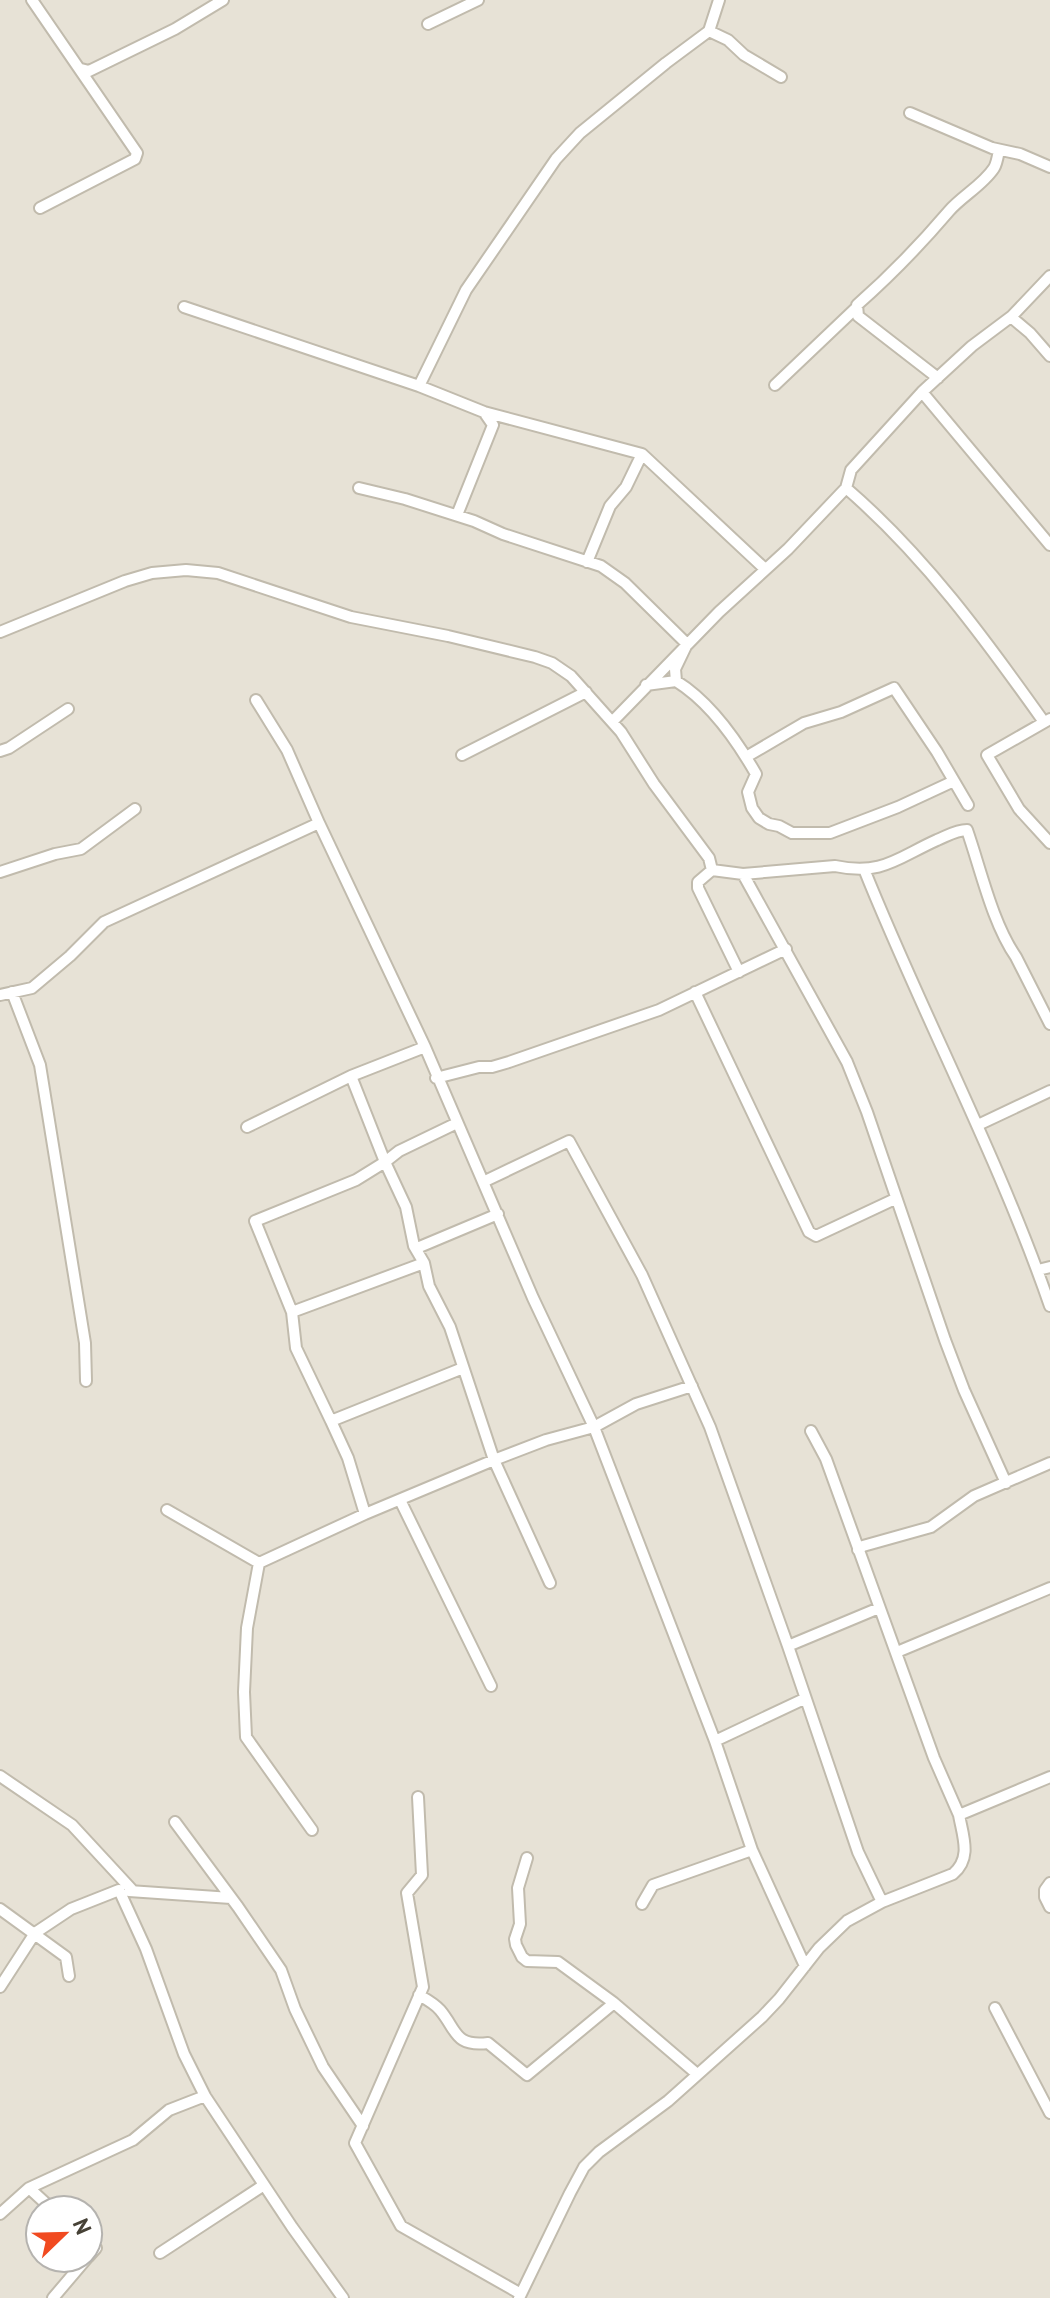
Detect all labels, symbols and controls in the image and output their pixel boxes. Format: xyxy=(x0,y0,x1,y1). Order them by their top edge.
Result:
north arrow xyxy=(24,2194,104,2274)
text: N xyxy=(67,2214,98,2238)

